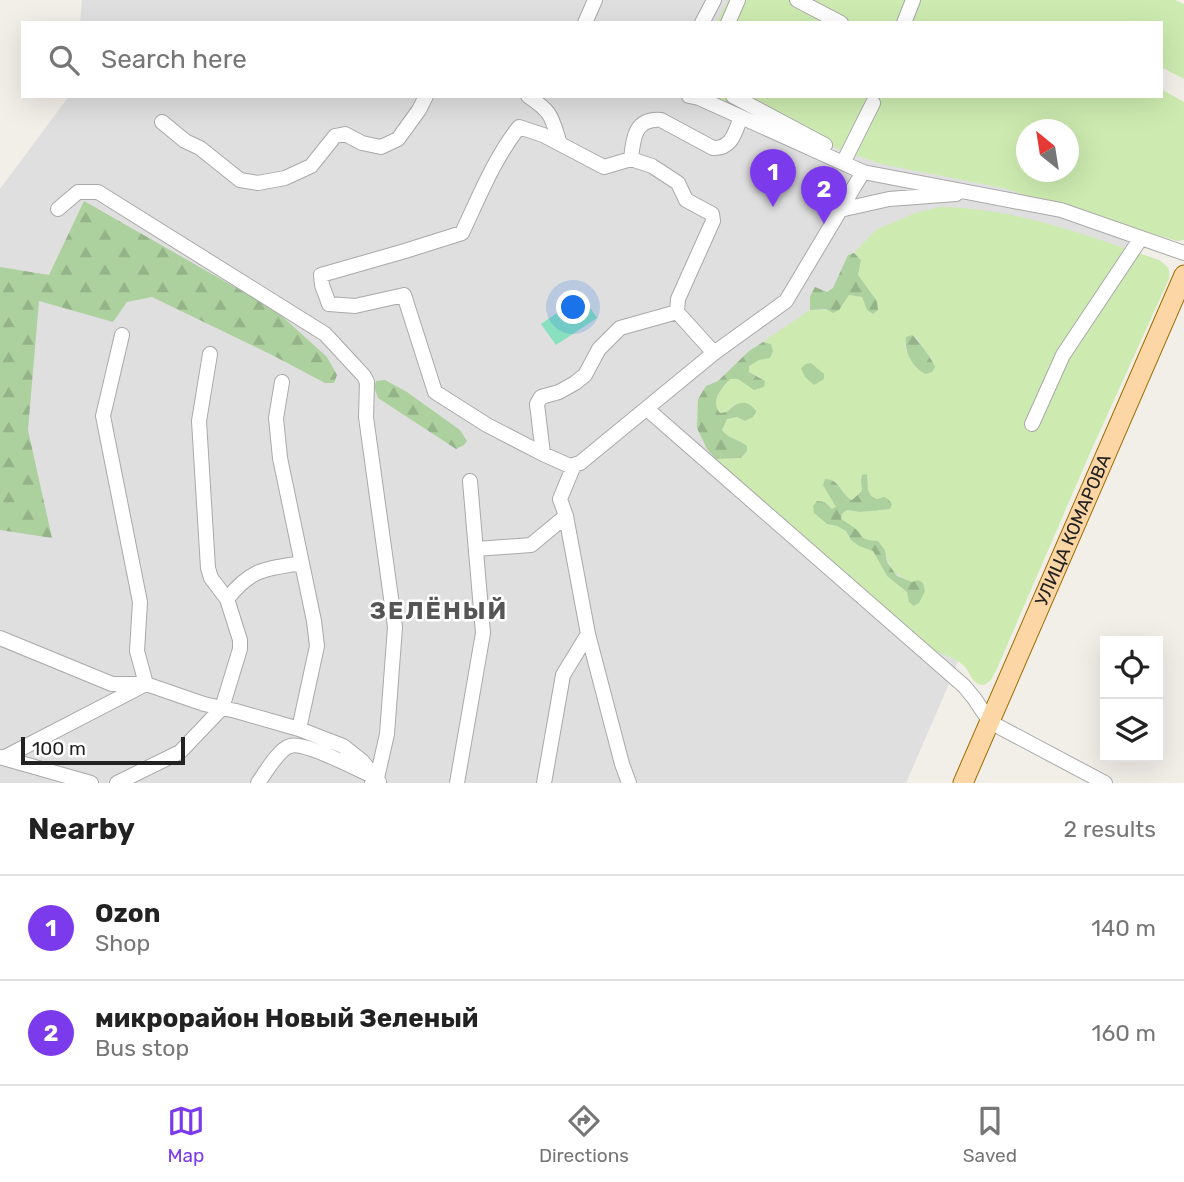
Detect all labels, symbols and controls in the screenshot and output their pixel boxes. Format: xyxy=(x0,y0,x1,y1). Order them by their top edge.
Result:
search box xyxy=(21,21,1163,98)
icon: search xyxy=(45,41,83,79)
text: Search here xyxy=(101,44,247,75)
north arrow xyxy=(1016,119,1079,182)
pin: 1 xyxy=(750,149,796,207)
pin: 2 xyxy=(801,166,847,224)
your location xyxy=(556,290,590,324)
street label: УЛИЦА КОМАРОВА xyxy=(1030,451,1116,609)
district label: ЗЕЛЁНЫЙ xyxy=(370,596,508,625)
map controls xyxy=(1100,636,1163,762)
button: locate xyxy=(1100,636,1163,699)
button: layers xyxy=(1100,699,1163,762)
scale bar xyxy=(21,734,186,766)
text: 100 m xyxy=(32,737,86,760)
text: Nearby xyxy=(28,811,135,847)
text: 2 results xyxy=(1064,815,1156,843)
text: Ozon xyxy=(95,898,160,929)
text: 1 xyxy=(45,914,57,942)
text: 140 m xyxy=(1091,914,1156,942)
text: Shop xyxy=(95,929,150,957)
text: микрорайон Новый Зеленый xyxy=(95,1003,478,1034)
text: 2 xyxy=(44,1019,58,1047)
text: 160 m xyxy=(1092,1019,1156,1047)
text: Bus stop xyxy=(95,1034,189,1062)
tab: Map xyxy=(167,1102,205,1167)
tab: Directions xyxy=(539,1102,629,1167)
tab: Saved xyxy=(963,1102,1017,1167)

